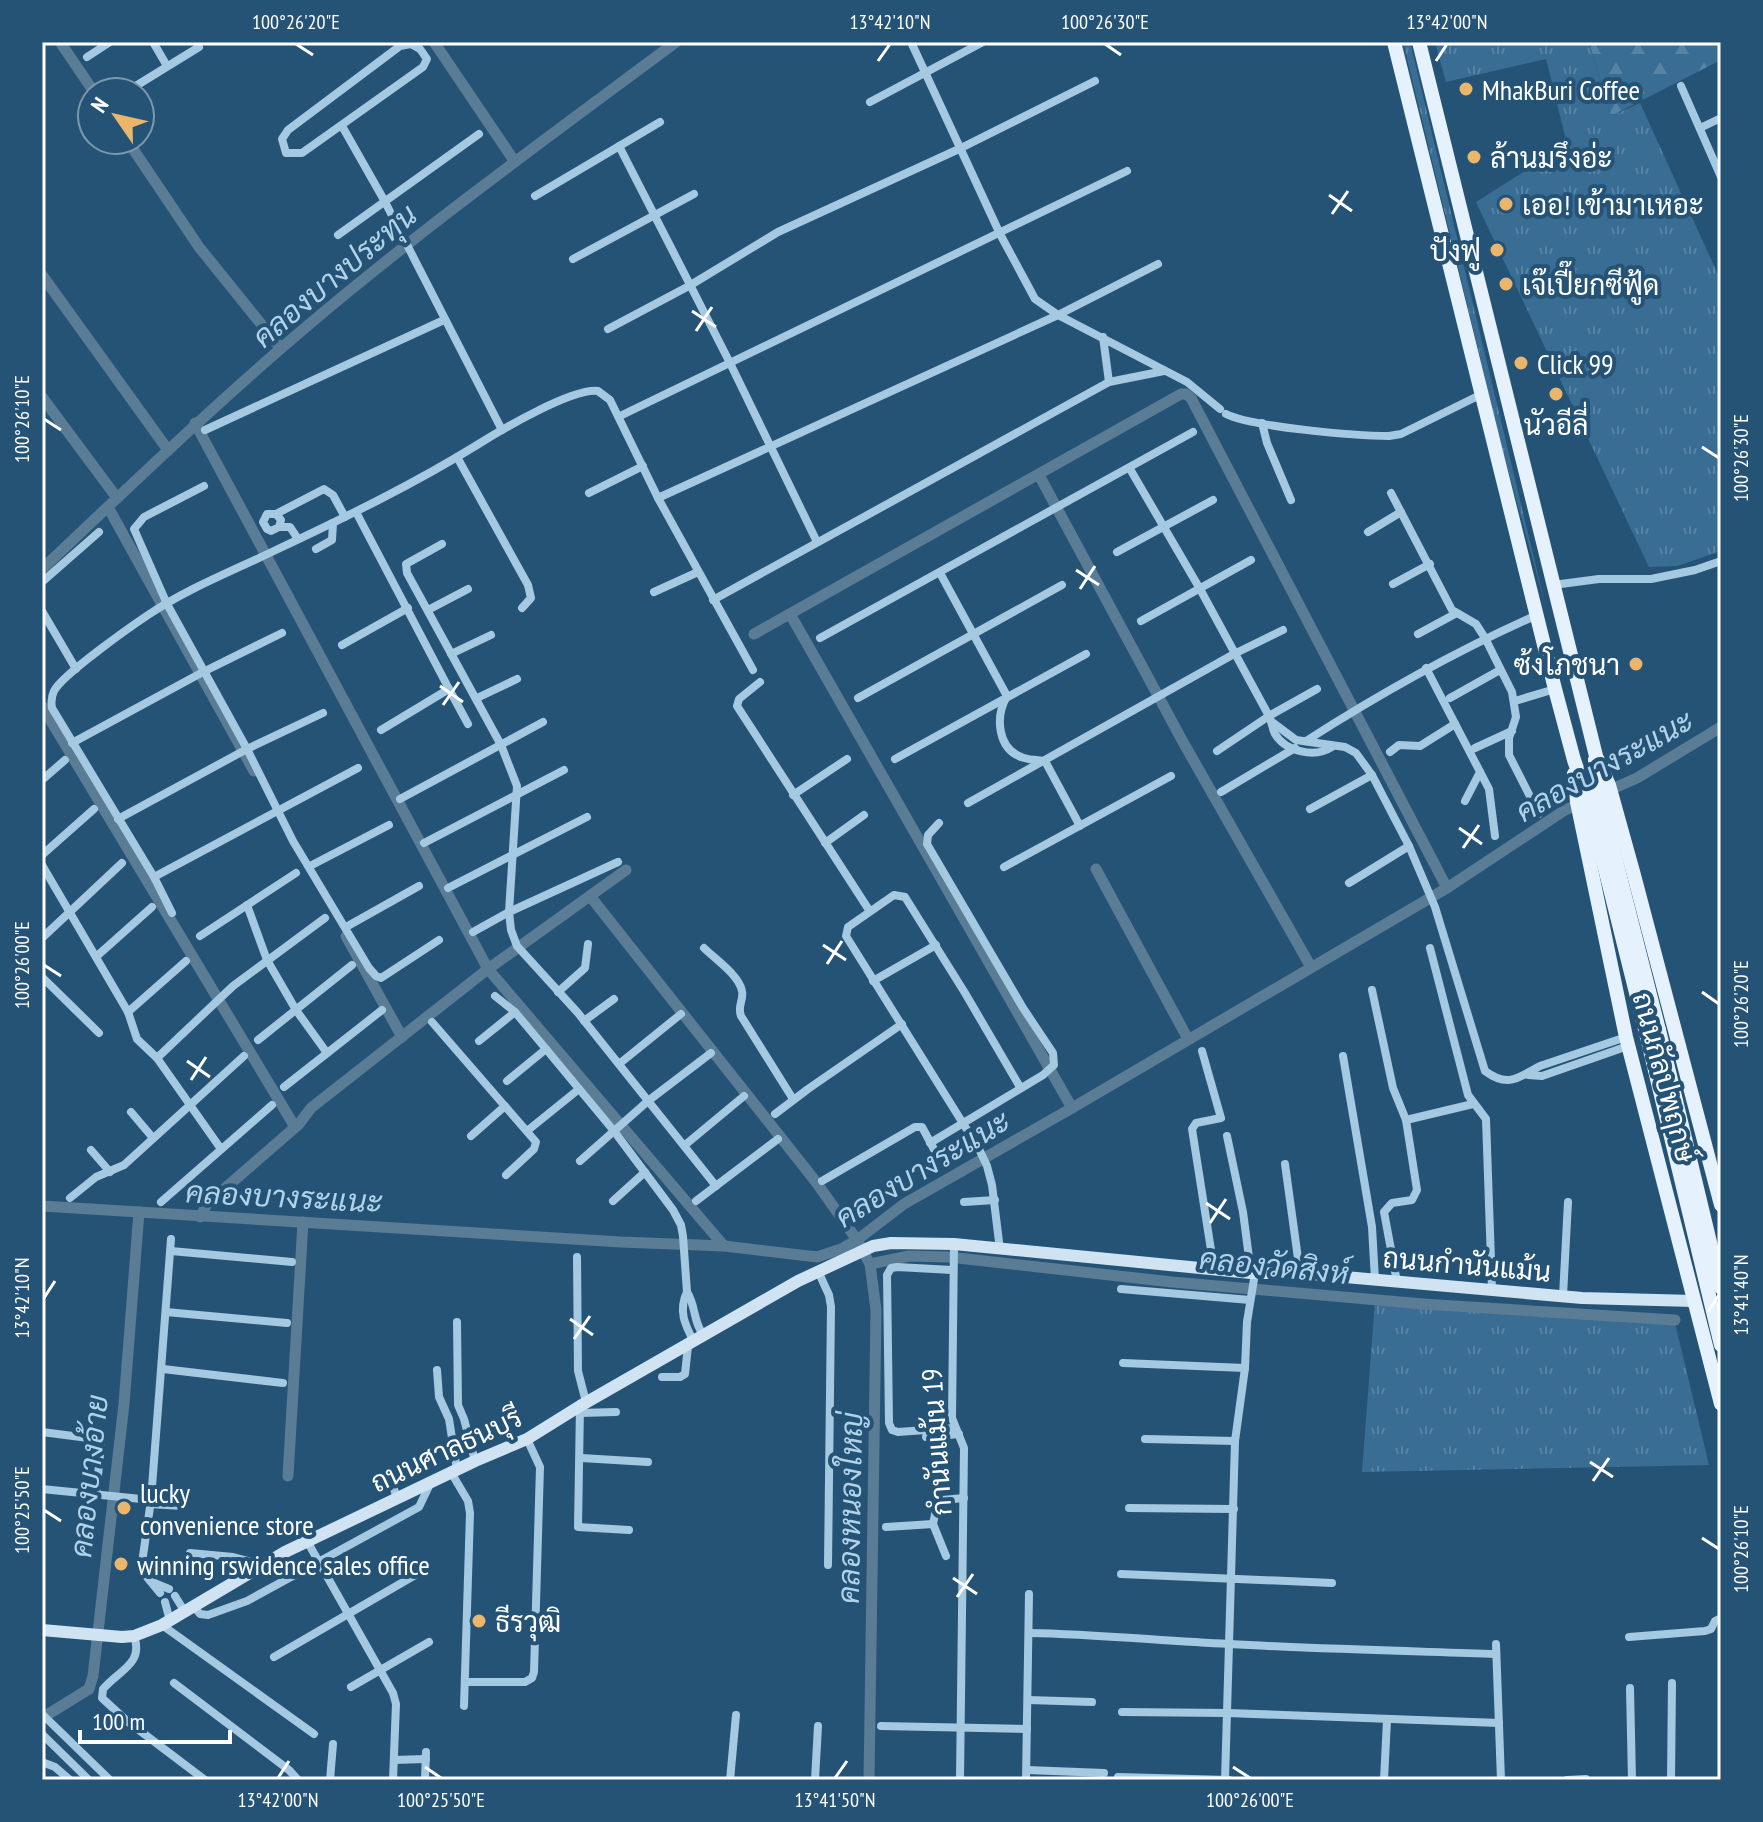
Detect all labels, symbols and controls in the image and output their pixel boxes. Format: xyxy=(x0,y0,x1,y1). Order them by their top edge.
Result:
text: 100°26'20"E xyxy=(252,9,340,35)
text: 13°42'10"N xyxy=(850,9,930,35)
text: 100°26'30"E xyxy=(1061,9,1149,35)
text: 13°42'00"N xyxy=(1407,9,1487,35)
place label: MhakBuri Coffee xyxy=(1482,71,1640,108)
north arrow xyxy=(76,76,156,156)
marker: MhakBuri Coffee xyxy=(1457,80,1475,98)
text: N xyxy=(84,92,114,118)
place label: ล้านมรึงอ่ะ xyxy=(1490,139,1613,176)
marker: ล้านมรึงอ่ะ xyxy=(1465,148,1483,166)
place label: เออ! เข้ามาเหอะ xyxy=(1522,186,1704,223)
water label: คลองบางประทุน xyxy=(244,195,426,358)
marker: เออ! เข้ามาเหอะ xyxy=(1497,195,1515,213)
place label: ปังฟู xyxy=(1430,232,1481,271)
marker: ปังฟู xyxy=(1488,241,1506,259)
place label: เจ๊เปี๊ยกซีฟู้ด xyxy=(1522,260,1659,305)
marker: เจ๊เปี๊ยกซีฟู้ด xyxy=(1497,275,1515,293)
place label: Click 99 xyxy=(1537,345,1614,382)
marker: Click 99 xyxy=(1512,354,1530,372)
text: 100°26'10"E xyxy=(9,375,35,463)
marker: นัวอีลี่ xyxy=(1547,385,1565,403)
place label: นัวอีลี่ xyxy=(1524,401,1588,443)
text: 100°26'30"E xyxy=(1728,414,1754,502)
place label: ซ้งโภชนา xyxy=(1514,646,1620,683)
marker: ซ้งโภชนา xyxy=(1627,655,1645,673)
water label: คลองบางระแนะ xyxy=(1508,700,1700,830)
text: 100°26'00"E xyxy=(9,921,35,1009)
text: 100°26'20"E xyxy=(1728,960,1754,1048)
street label: ถนนกัลปพฤกษ์ xyxy=(1625,988,1706,1167)
water label: คลองบางระแนะ xyxy=(827,1100,1017,1236)
water label: คลองบางระแนะ xyxy=(184,1171,384,1221)
water label: คลองวัดสิงห์ xyxy=(1197,1238,1355,1293)
street label: ถนนกำนันแม้น xyxy=(1381,1238,1553,1290)
text: 13°41'40"N xyxy=(1728,1255,1754,1335)
text: 13°42'10"N xyxy=(9,1258,35,1338)
street label: กำนันแม้น 19 xyxy=(912,1367,960,1517)
water label: คลองบางอ้าย xyxy=(60,1393,116,1559)
street label: ถนนศาลธนบุรี xyxy=(364,1398,529,1502)
water label: คลองหนองใหญ่ xyxy=(828,1410,870,1604)
text: 100°25'50"E xyxy=(9,1466,35,1554)
place label: lucky convenience store xyxy=(140,1474,314,1543)
marker: lucky convenience store xyxy=(115,1499,133,1517)
text: 100°26'10"E xyxy=(1728,1505,1754,1593)
place label: winning rswidence sales office xyxy=(137,1546,430,1583)
marker: winning rswidence sales office xyxy=(112,1555,130,1573)
place label: ธีรวุฒิ xyxy=(495,1603,561,1642)
marker: ธีรวุฒิ xyxy=(470,1612,488,1630)
scale bar xyxy=(80,1694,230,1744)
text: 100 m xyxy=(92,1706,145,1737)
text: 13°42'00"N xyxy=(238,1787,318,1813)
text: 100°25'50"E xyxy=(397,1787,485,1813)
text: 13°41'50"N xyxy=(795,1787,875,1813)
text: 100°26'00"E xyxy=(1206,1787,1294,1813)

